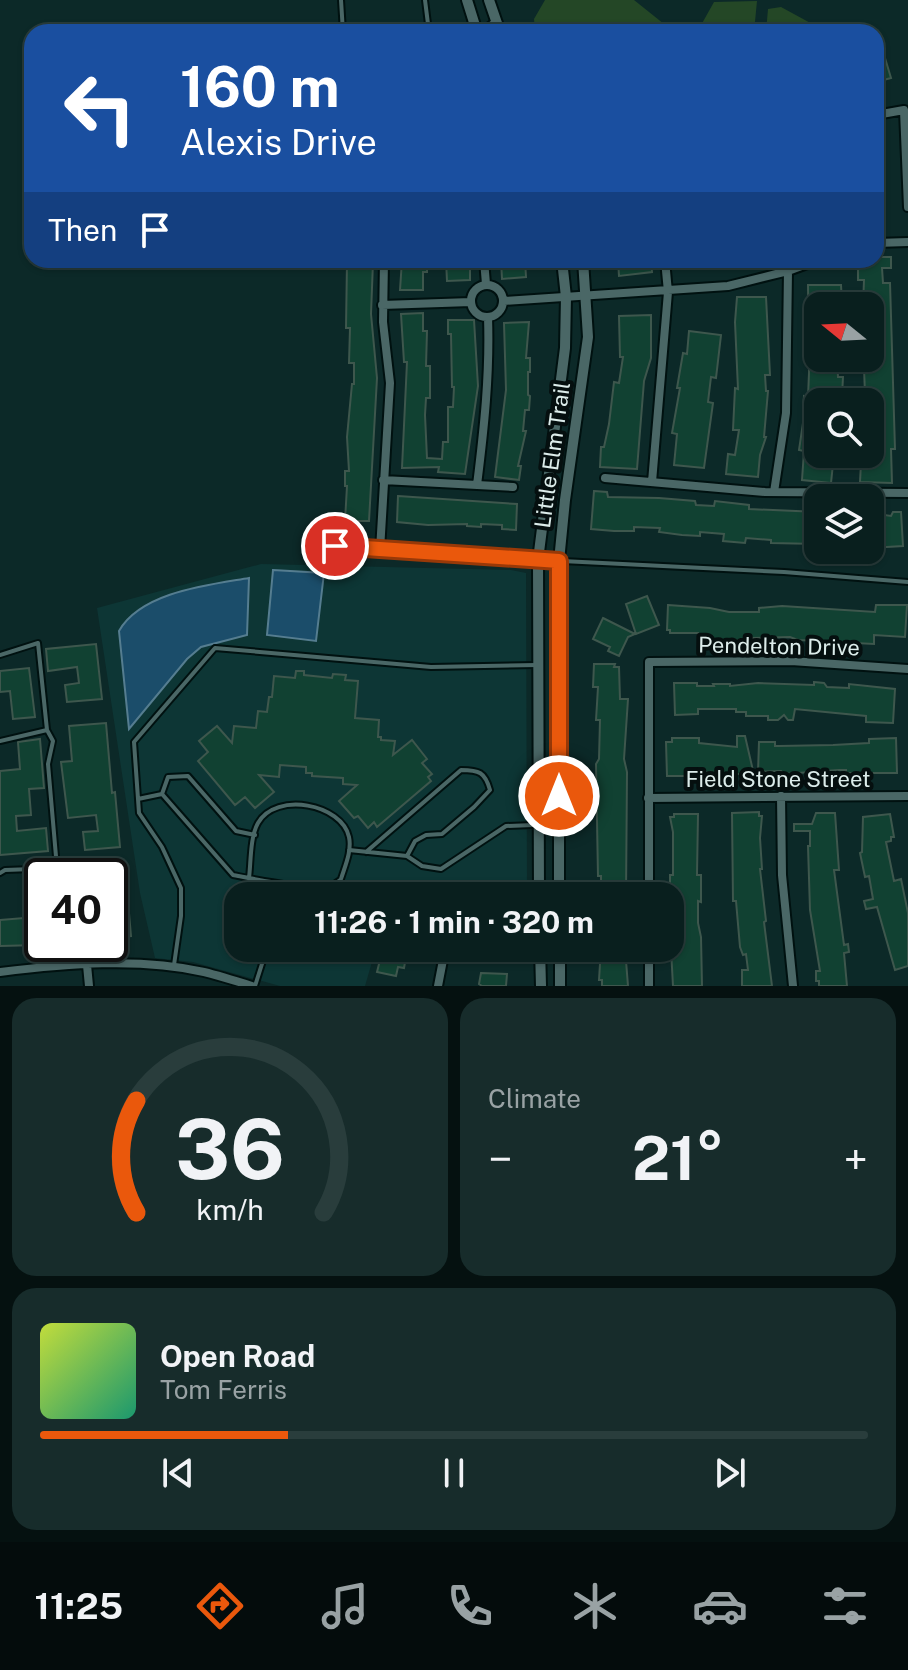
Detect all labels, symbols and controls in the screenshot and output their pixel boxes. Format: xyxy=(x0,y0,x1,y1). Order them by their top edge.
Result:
text: 160 m xyxy=(180,54,340,120)
icon: left xyxy=(48,56,152,160)
text: Alexis Drive xyxy=(180,121,377,163)
icon: arrive xyxy=(133,208,177,252)
text: Then xyxy=(48,212,117,248)
north arrow xyxy=(804,292,884,372)
map controls xyxy=(804,292,884,564)
street label: Little Elm Trail xyxy=(529,380,575,530)
button: search xyxy=(804,388,884,468)
button: layers xyxy=(804,484,884,564)
pin xyxy=(301,512,369,580)
icon: arrive xyxy=(313,524,357,568)
street label: Pendelton Drive xyxy=(698,632,860,660)
position arrow xyxy=(517,754,601,838)
street label: Field Stone Street xyxy=(685,766,871,792)
speed limit sign: 40 xyxy=(24,858,128,962)
text: 11:26 · 1 min · 320 m xyxy=(314,904,594,940)
text: Climate xyxy=(488,1083,581,1114)
text: 36 xyxy=(175,1100,285,1198)
text: 21° xyxy=(632,1123,724,1194)
text: − xyxy=(488,1133,512,1185)
text: + xyxy=(844,1133,868,1185)
text: km/h xyxy=(196,1193,264,1226)
text: Open Road xyxy=(160,1338,315,1374)
text: Tom Ferris xyxy=(160,1374,287,1405)
icon: previous xyxy=(156,1451,200,1495)
icon: pause xyxy=(432,1451,476,1495)
icon: next xyxy=(708,1451,752,1495)
icon: directions xyxy=(192,1578,248,1634)
icon: music xyxy=(317,1578,373,1634)
icon: phone xyxy=(442,1578,498,1634)
icon: climate xyxy=(567,1578,623,1634)
icon: car xyxy=(692,1578,748,1634)
icon: filters xyxy=(817,1578,873,1634)
text: 11:25 xyxy=(35,1585,123,1627)

